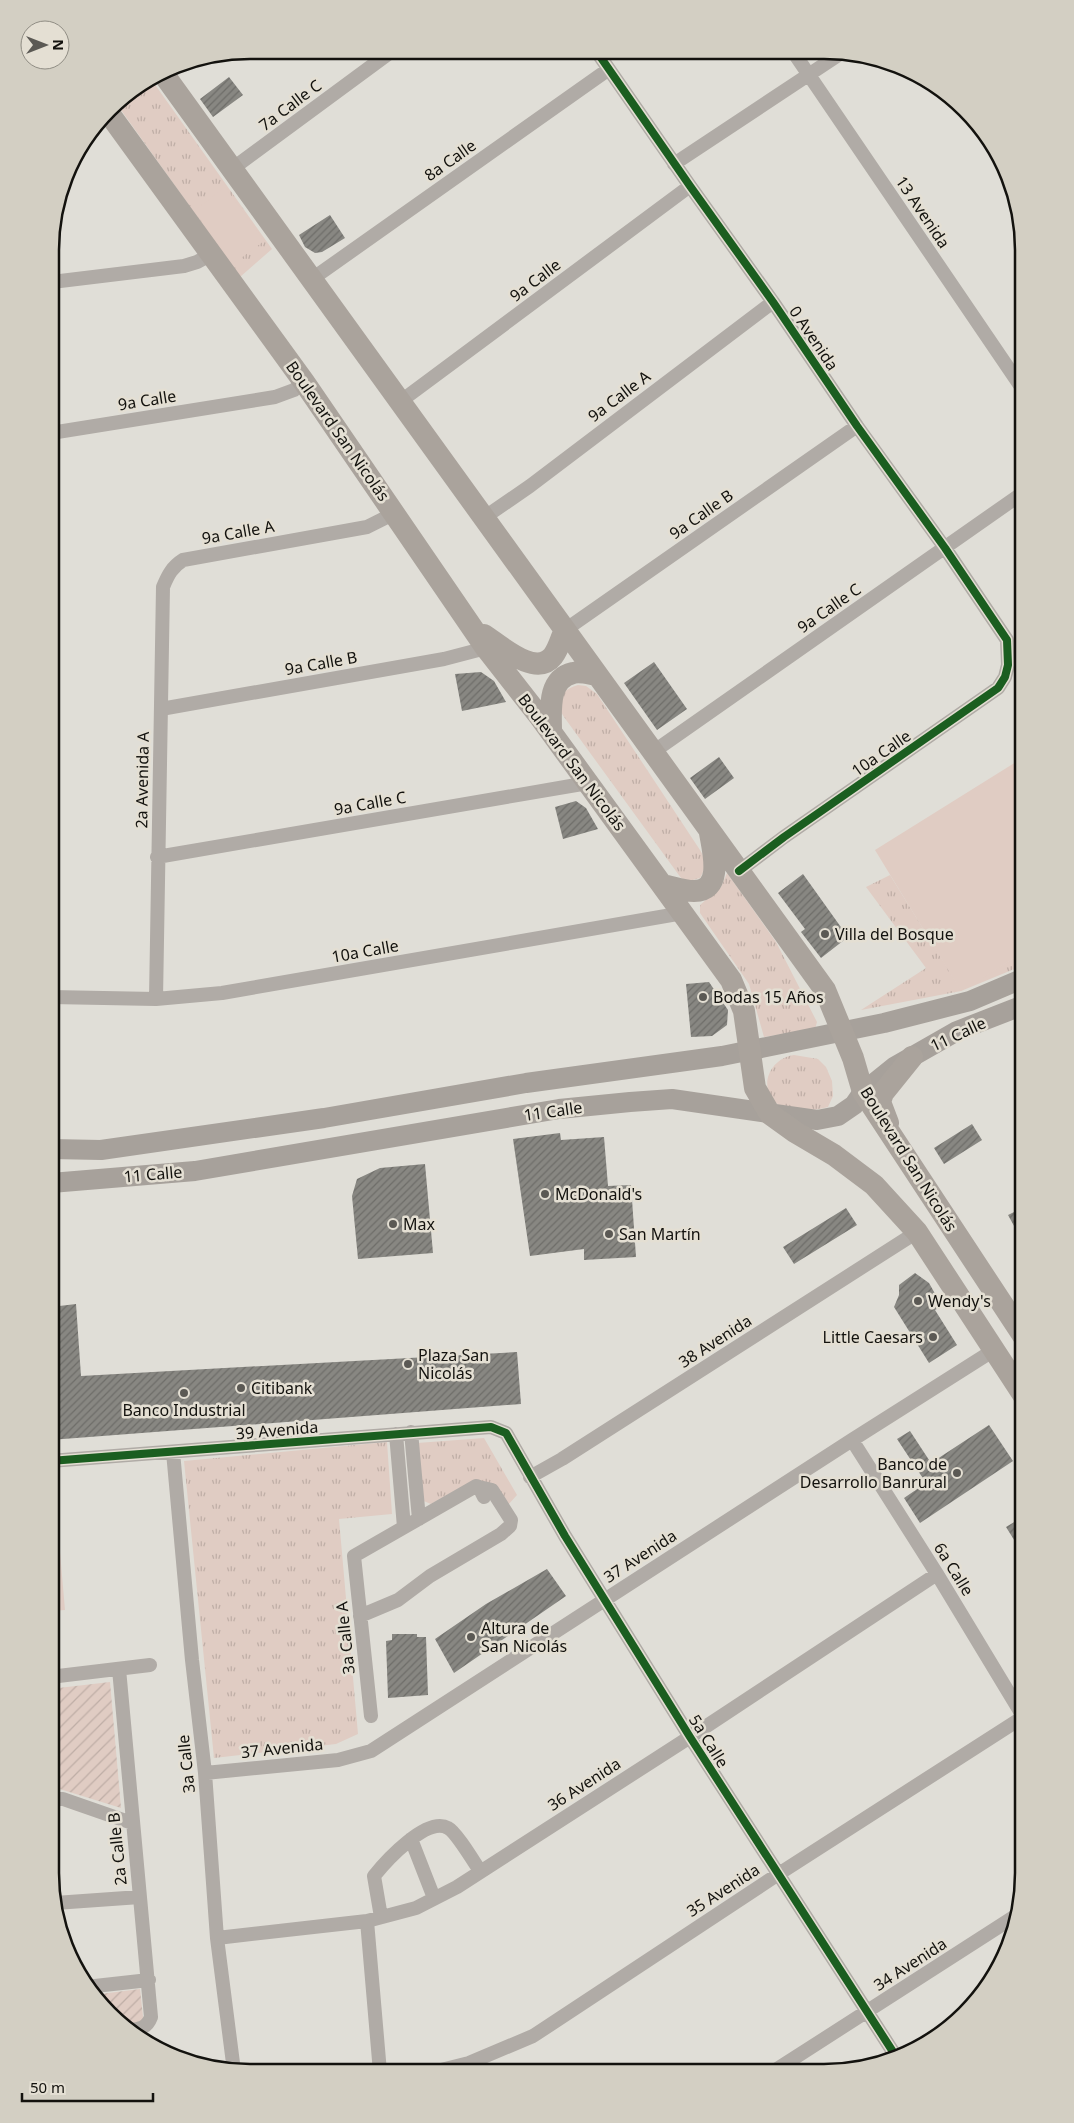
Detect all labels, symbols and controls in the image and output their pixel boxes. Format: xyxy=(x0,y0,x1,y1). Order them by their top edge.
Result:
north arrow xyxy=(20,20,70,70)
text: N xyxy=(49,39,68,51)
street label: 7a Calle C xyxy=(254,74,326,136)
street label: 8a Calle xyxy=(420,134,480,186)
street label: 13 Avenida xyxy=(891,172,955,252)
street label: 9a Calle xyxy=(505,254,565,306)
street label: 0 Avenida xyxy=(784,301,844,375)
street label: Boulevard San Nicolás xyxy=(281,357,395,505)
street label: 9a Calle A xyxy=(583,365,655,427)
street label: 9a Calle xyxy=(116,385,178,415)
street label: 9a Calle B xyxy=(665,484,737,544)
street label: 9a Calle A xyxy=(200,515,277,549)
street label: 9a Calle C xyxy=(793,578,865,638)
street label: 9a Calle B xyxy=(283,646,359,680)
street label: Boulevard San Nicolás xyxy=(513,689,631,835)
street label: 10a Calle xyxy=(847,725,915,781)
street label: 2a Avenida A xyxy=(130,731,154,829)
street label: 9a Calle C xyxy=(332,786,408,820)
place label: Villa del Bosque xyxy=(835,923,954,945)
marker: Villa del Bosque xyxy=(819,928,831,940)
street label: 10a Calle xyxy=(330,934,400,968)
place label: Bodas 15 Años xyxy=(713,986,824,1008)
marker: Bodas 15 Años xyxy=(697,991,709,1003)
street label: 11 Calle xyxy=(927,1012,989,1056)
street label: Boulevard San Nicolás xyxy=(856,1083,962,1235)
street label: 11 Calle xyxy=(522,1096,584,1126)
street label: 11 Calle xyxy=(123,1160,183,1188)
place label: McDonald's xyxy=(555,1183,642,1205)
marker: McDonald's xyxy=(539,1188,551,1200)
place label: Max xyxy=(403,1213,435,1235)
marker: Max xyxy=(387,1218,399,1230)
place label: San Martín xyxy=(619,1223,701,1245)
marker: San Martín xyxy=(603,1228,615,1240)
place label: Wendy's xyxy=(928,1290,991,1312)
marker: Wendy's xyxy=(912,1295,924,1307)
street label: 38 Avenida xyxy=(674,1309,756,1373)
place label: Little Caesars xyxy=(823,1326,923,1348)
marker: Little Caesars xyxy=(927,1331,939,1343)
place label: Plaza San Nicolás xyxy=(418,1344,489,1384)
marker: Plaza San Nicolás xyxy=(402,1358,414,1370)
place label: Citibank xyxy=(251,1377,313,1399)
marker: Citibank xyxy=(235,1382,247,1394)
marker: Banco Industrial xyxy=(178,1387,190,1399)
place label: Banco Industrial xyxy=(122,1399,246,1421)
street label: 39 Avenida xyxy=(235,1415,319,1445)
place label: Banco de Desarrollo Banrural xyxy=(800,1453,947,1493)
marker: Banco de Desarrollo Banrural xyxy=(951,1467,963,1479)
street label: 37 Avenida xyxy=(599,1524,681,1588)
street label: 6a Calle xyxy=(929,1538,979,1600)
street label: 3a Calle A xyxy=(330,1600,360,1675)
place label: Altura de San Nicolás xyxy=(481,1617,567,1657)
marker: Altura de San Nicolás xyxy=(465,1631,477,1643)
street label: 5a Calle xyxy=(684,1710,734,1772)
street label: 37 Avenida xyxy=(240,1733,324,1763)
street label: 3a Calle xyxy=(172,1734,200,1794)
street label: 36 Avenida xyxy=(543,1752,625,1816)
street label: 2a Calle B xyxy=(102,1811,132,1887)
street label: 35 Avenida xyxy=(682,1858,764,1922)
street label: 34 Avenida xyxy=(869,1932,951,1996)
scale bar xyxy=(22,2070,154,2102)
text: 50 m xyxy=(30,2077,65,2097)

